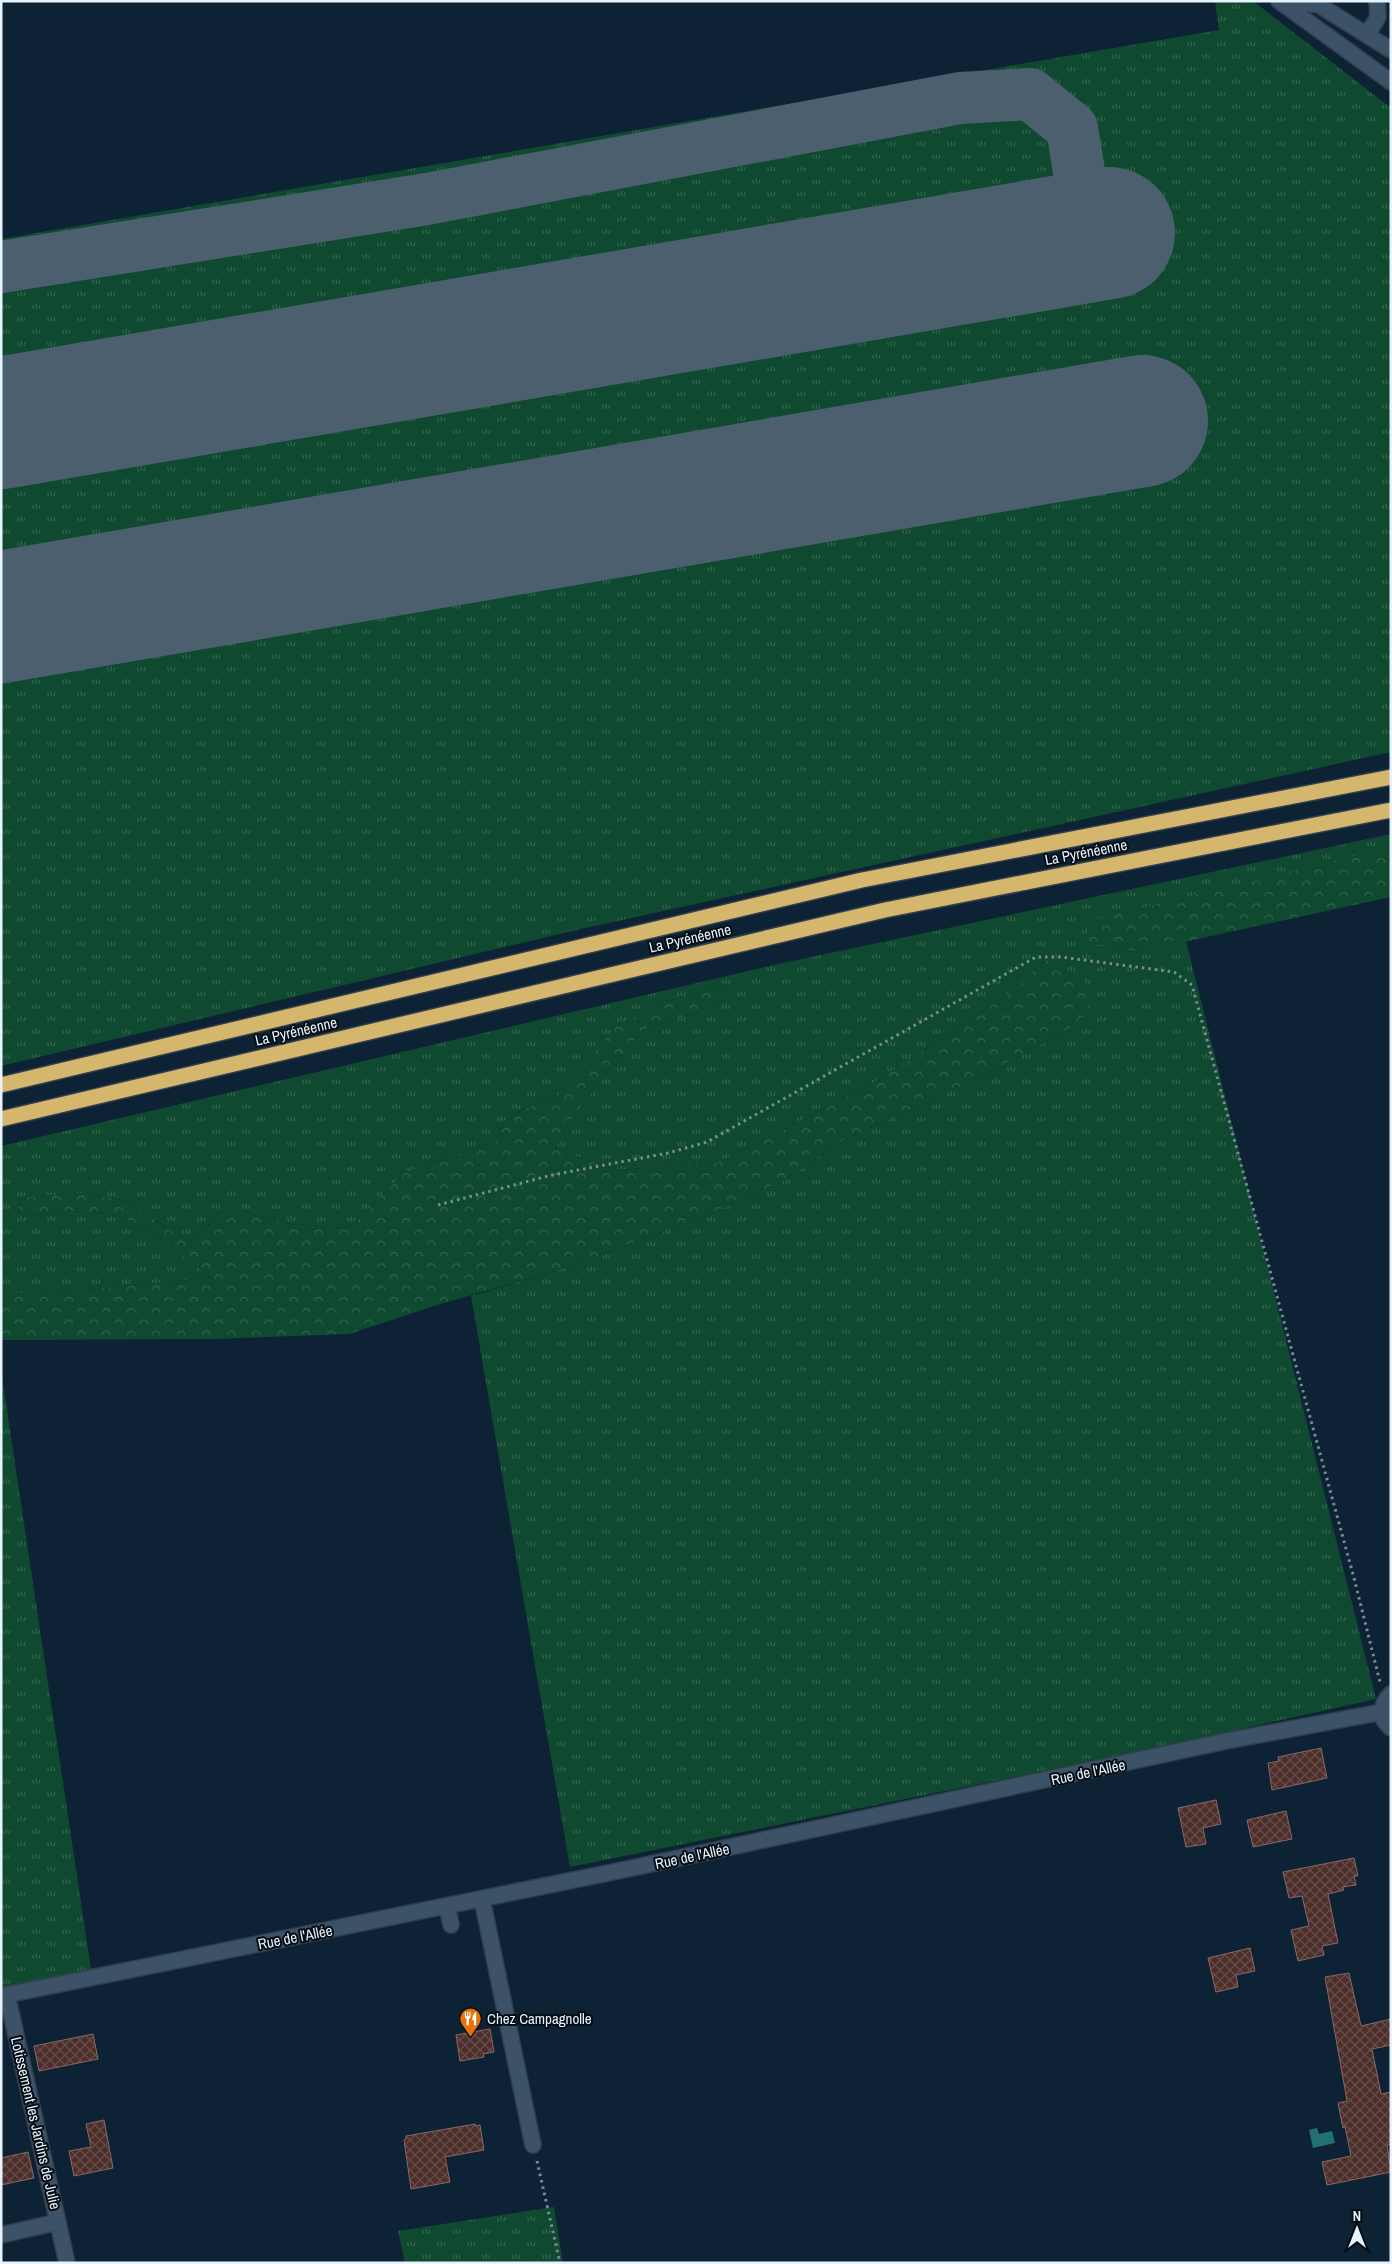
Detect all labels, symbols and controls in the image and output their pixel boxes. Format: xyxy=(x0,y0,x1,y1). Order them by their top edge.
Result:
street label: La Pyrénéenne xyxy=(1043,834,1129,870)
street label: La Pyrénéenne xyxy=(647,918,733,958)
street label: La Pyrénéenne xyxy=(253,1011,339,1051)
street label: Rue de l'Allée xyxy=(1049,1754,1127,1790)
street label: Rue de l'Allée xyxy=(653,1838,731,1874)
street label: Rue de l'Allée xyxy=(256,1919,334,1955)
restaurant icon: Chez Campagnolle xyxy=(459,2006,483,2037)
place label: Chez Campagnolle xyxy=(487,2008,592,2029)
street label: Lotissement les Jardins de Julie xyxy=(6,2035,66,2211)
north arrow xyxy=(1332,2204,1382,2254)
text: N xyxy=(1353,2207,1361,2225)

